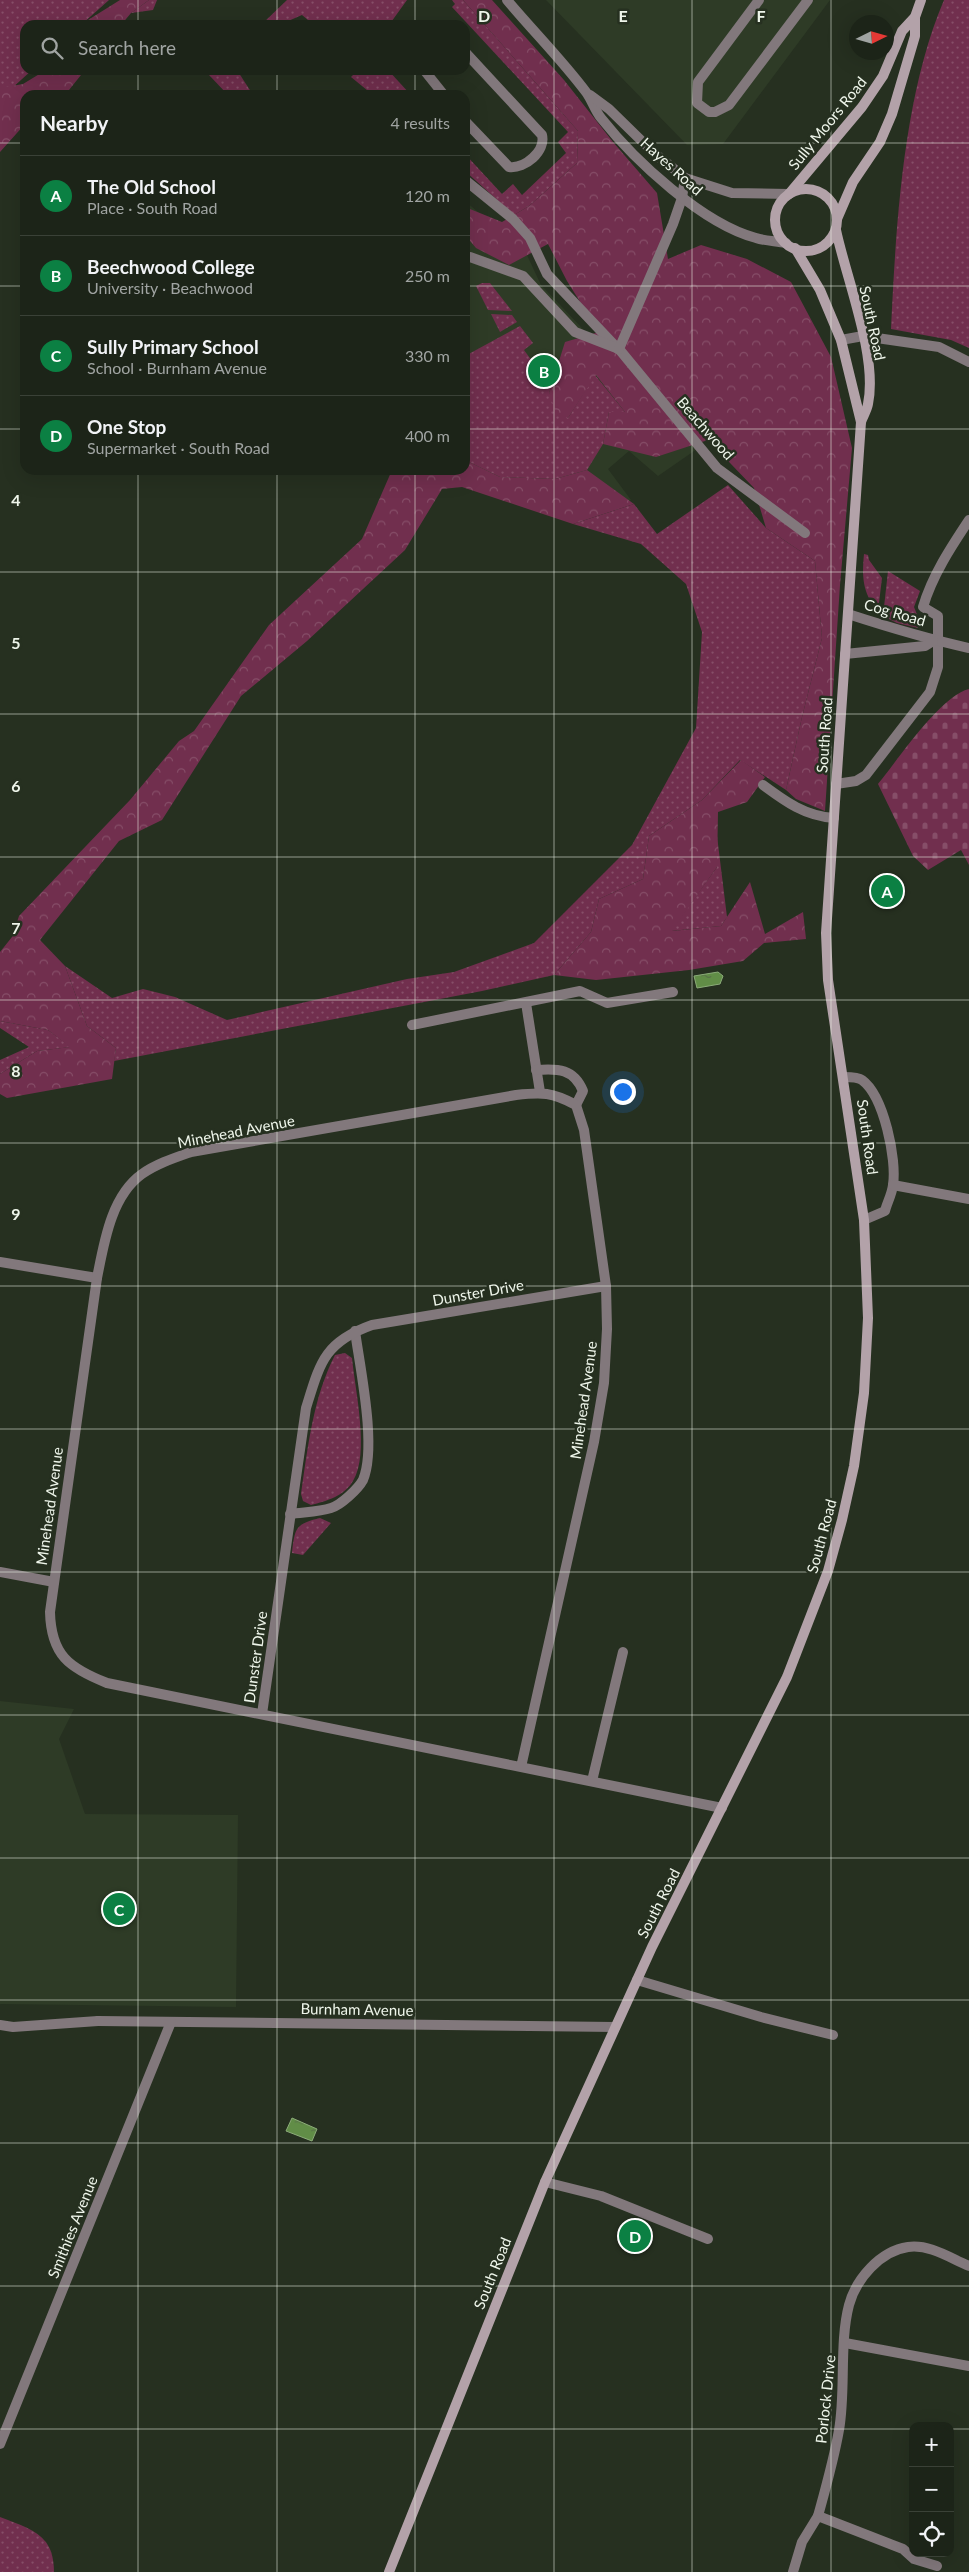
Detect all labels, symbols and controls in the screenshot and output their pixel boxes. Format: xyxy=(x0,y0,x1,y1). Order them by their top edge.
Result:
text: D xyxy=(478,6,490,25)
text: E xyxy=(618,6,628,25)
text: F xyxy=(756,6,766,25)
north arrow xyxy=(849,15,894,60)
search box xyxy=(20,20,470,75)
icon: search xyxy=(38,34,66,62)
text: Search here xyxy=(78,36,176,59)
street label: Sully Moors Road xyxy=(784,73,870,173)
text: Nearby xyxy=(40,110,108,135)
text: 4 results xyxy=(390,113,450,132)
street label: Hayes Road xyxy=(637,133,707,199)
text: The Old School xyxy=(87,175,216,198)
text: A xyxy=(50,186,62,205)
text: 120 m xyxy=(405,186,450,205)
text: Place · South Road xyxy=(87,198,217,217)
text: Beechwood College xyxy=(87,255,255,278)
text: B xyxy=(51,266,61,285)
text: 250 m xyxy=(405,266,450,285)
text: University · Beachwood xyxy=(87,278,253,297)
street label: South Road xyxy=(856,284,890,362)
text: Sully Primary School xyxy=(87,335,259,358)
text: C xyxy=(51,346,61,365)
text: 330 m xyxy=(405,346,450,365)
pin: B xyxy=(528,352,560,390)
text: School · Burnham Avenue xyxy=(87,358,267,377)
street label: Beachwood xyxy=(674,393,738,463)
text: One Stop xyxy=(87,415,166,438)
text: D xyxy=(50,426,62,445)
text: 400 m xyxy=(405,426,450,445)
text: Supermarket · South Road xyxy=(87,438,270,457)
text: 4 xyxy=(11,490,21,509)
street label: Cog Road xyxy=(862,595,928,629)
text: 5 xyxy=(11,633,21,652)
street label: South Road xyxy=(812,697,836,773)
text: 6 xyxy=(11,776,21,795)
pin: A xyxy=(871,872,903,910)
text: 7 xyxy=(11,918,21,937)
text: 8 xyxy=(11,1061,21,1080)
your location xyxy=(610,1079,636,1105)
street label: South Road xyxy=(854,1098,882,1176)
street label: Minehead Avenue xyxy=(176,1111,296,1151)
text: 9 xyxy=(11,1204,21,1223)
street label: Dunster Drive xyxy=(431,1275,525,1309)
street label: Minehead Avenue xyxy=(566,1340,600,1460)
street label: Minehead Avenue xyxy=(32,1446,66,1566)
street label: South Road xyxy=(802,1497,840,1575)
street label: Dunster Drive xyxy=(240,1610,270,1704)
street label: South Road xyxy=(633,1865,683,1941)
pin: C xyxy=(103,1890,135,1928)
street label: Burnham Avenue xyxy=(300,1999,414,2019)
street label: Smithies Avenue xyxy=(43,2173,101,2281)
pin: D xyxy=(619,2217,651,2255)
street label: South Road xyxy=(469,2234,515,2312)
street label: Porlock Drive xyxy=(811,2354,839,2444)
map controls xyxy=(909,2422,954,2557)
button: + xyxy=(909,2422,954,2467)
button: − xyxy=(909,2467,954,2512)
button: locate xyxy=(909,2512,954,2557)

